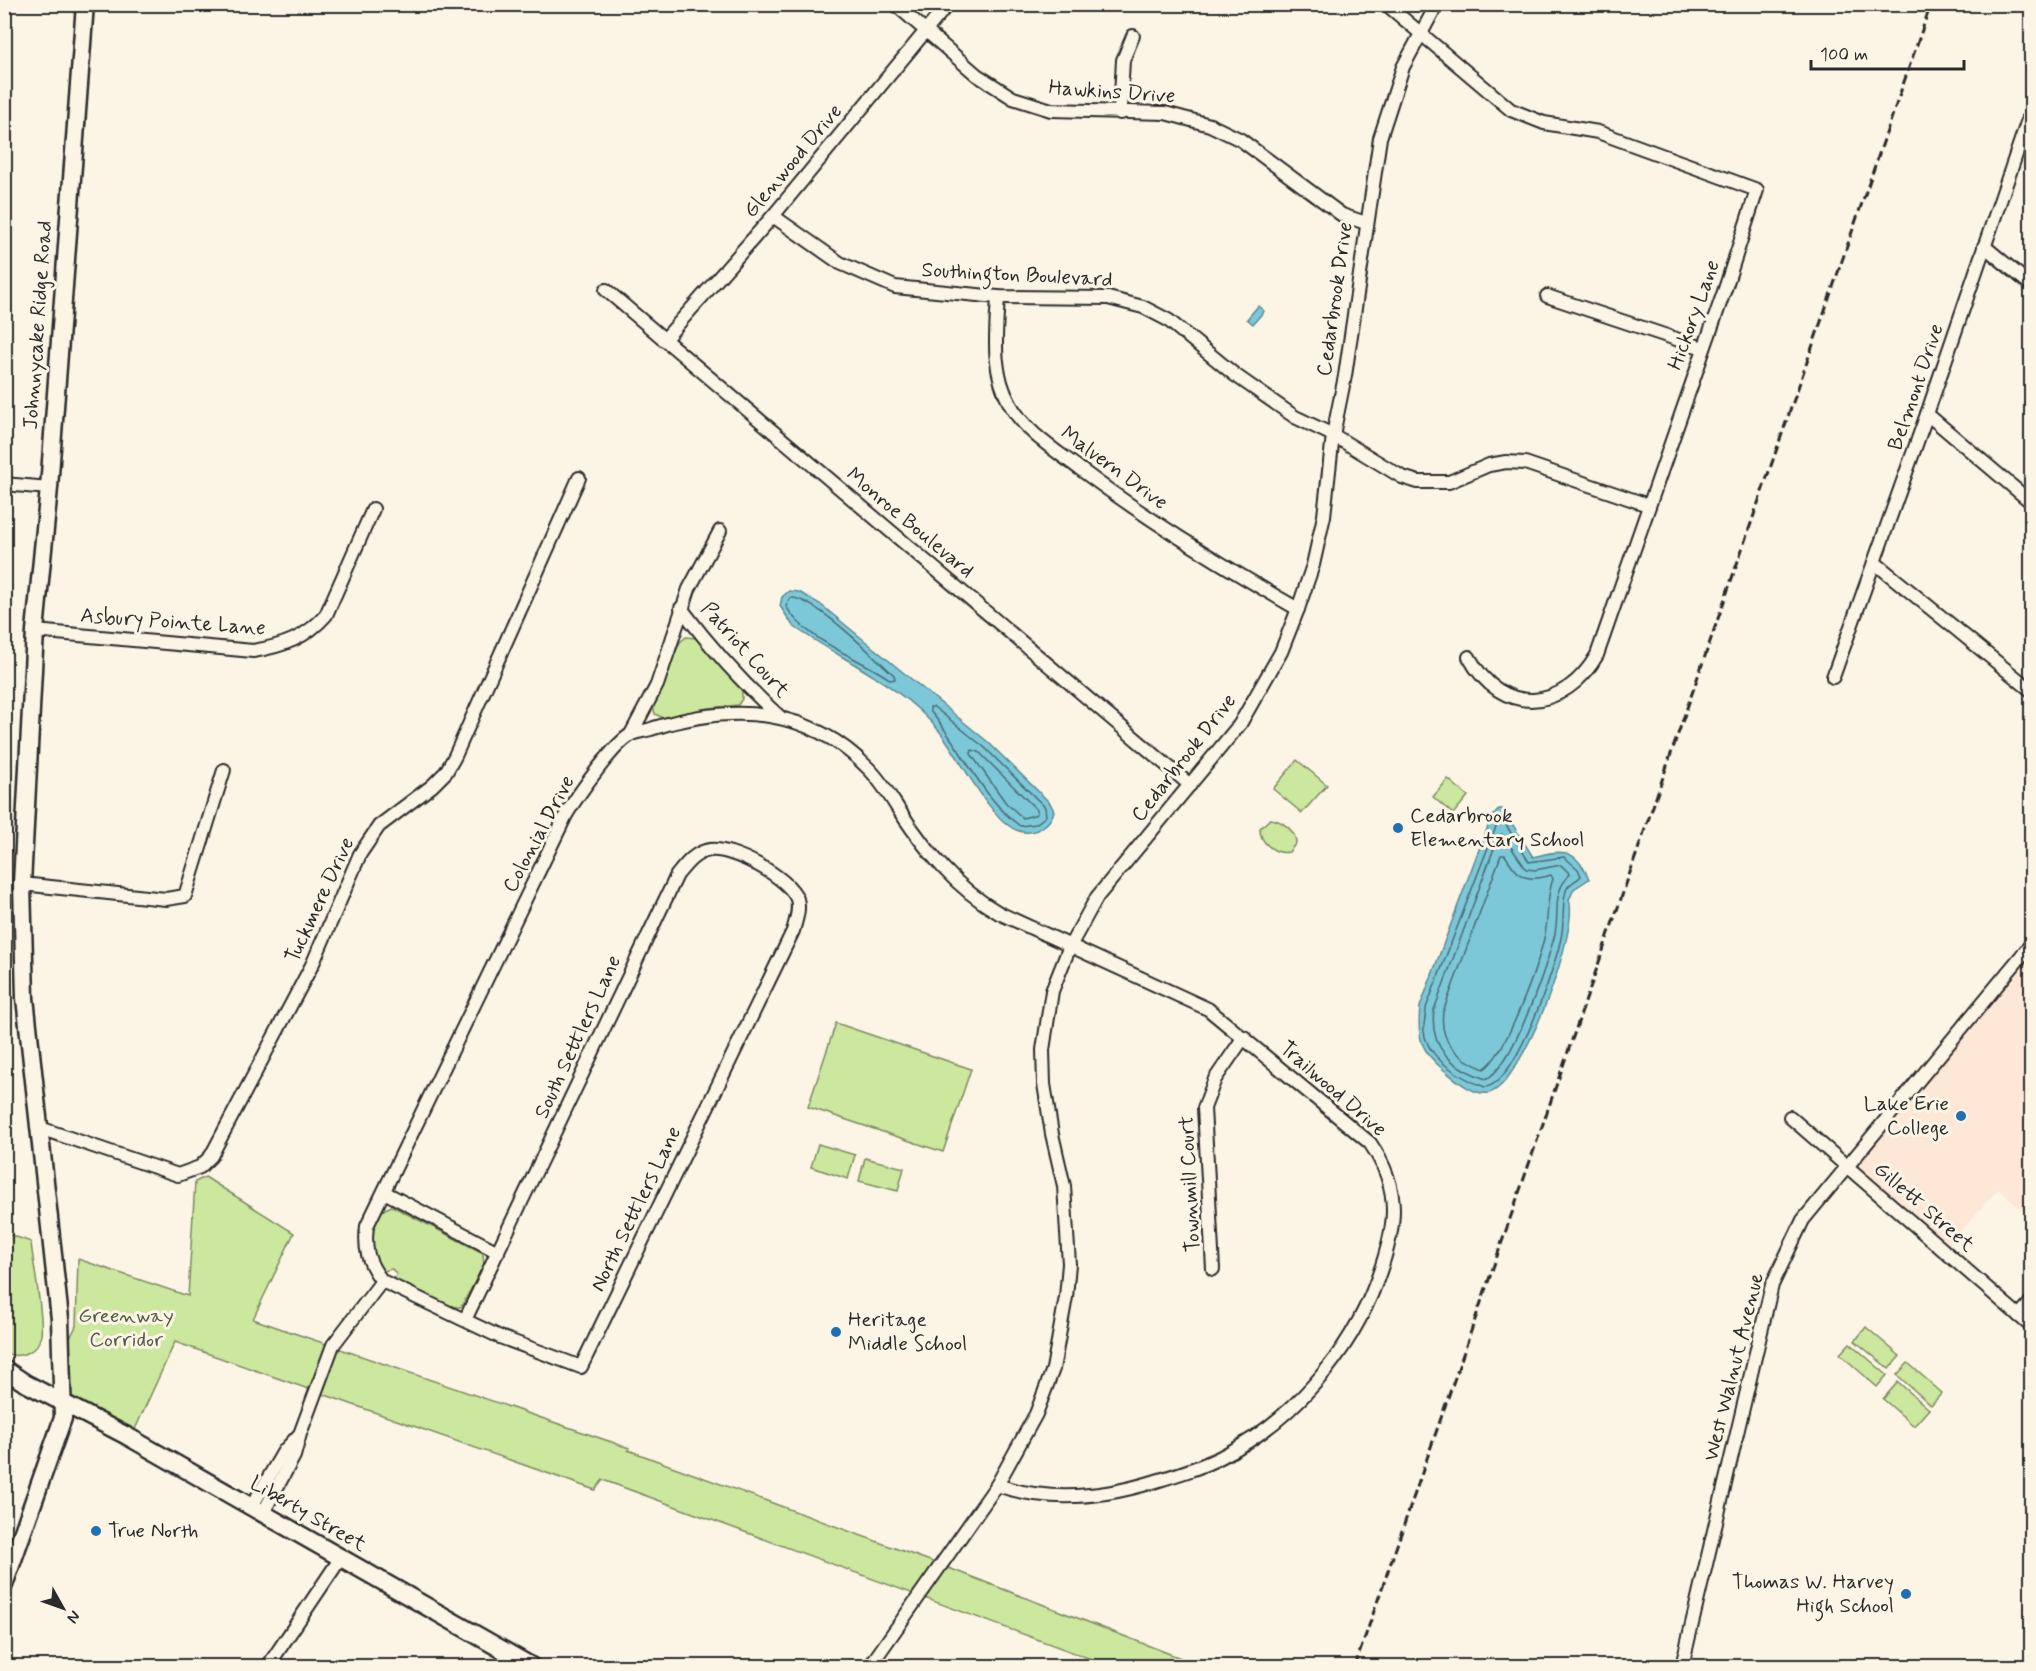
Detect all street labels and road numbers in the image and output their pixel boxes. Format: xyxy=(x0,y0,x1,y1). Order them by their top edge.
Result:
street label: Hawkins Drive xyxy=(1048,74,1176,110)
street label: Glenwood Drive xyxy=(737,98,849,224)
street label: Johnnycake Ridge Road xyxy=(17,220,59,430)
street label: Cedarbrook Drive xyxy=(1310,220,1360,378)
street label: Southington Boulevard xyxy=(921,256,1113,296)
street label: Hickory Lane xyxy=(1661,256,1727,374)
street label: Belmont Drive xyxy=(1881,320,1951,454)
street label: Malvern Drive xyxy=(1055,420,1173,516)
street label: Monroe Boulevard xyxy=(840,461,980,585)
street label: Patriot Court xyxy=(694,596,796,705)
street label: Asbury Pointe Lane xyxy=(79,602,267,642)
street label: Cedarbrook Drive xyxy=(1125,688,1243,828)
street label: Colonial Drive xyxy=(496,771,582,897)
street label: Tuckmere Drive xyxy=(279,833,361,967)
street label: South Settlers Lane xyxy=(528,951,628,1123)
street label: Trailwood Drive xyxy=(1274,1035,1392,1143)
street label: Townmill Court xyxy=(1172,1115,1208,1253)
street label: North Settlers Lane xyxy=(584,1122,688,1296)
street label: Gillett Street xyxy=(1867,1155,1981,1259)
street label: West Walnut Avenue xyxy=(1697,1270,1771,1464)
street label: Liberty Street xyxy=(245,1469,372,1559)

